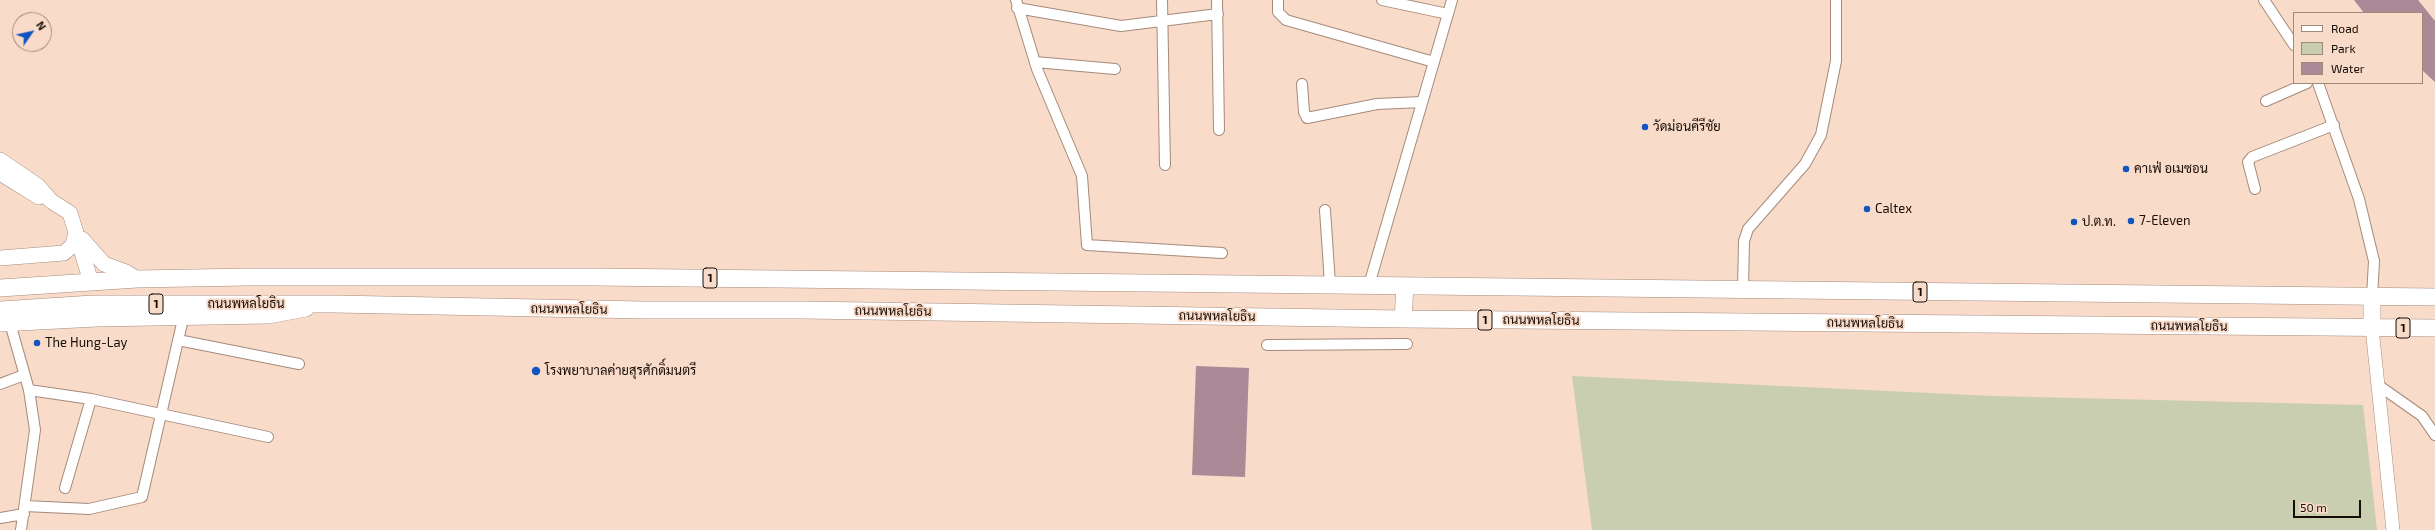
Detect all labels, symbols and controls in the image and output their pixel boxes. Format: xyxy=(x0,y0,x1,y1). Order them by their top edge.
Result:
north arrow xyxy=(12,12,52,52)
legend xyxy=(2293,12,2423,84)
text: N xyxy=(34,19,49,32)
text: Road xyxy=(2331,21,2359,35)
text: Park xyxy=(2331,41,2356,55)
text: Water xyxy=(2331,61,2365,75)
place label: วัดม่อนคีรีชัย xyxy=(1653,119,1721,135)
marker: วัดม่อนคีรีชัย xyxy=(1640,122,1650,132)
place label: คาเฟ่ อเมซอน xyxy=(2134,161,2208,177)
marker: คาเฟ่ อเมซอน xyxy=(2121,164,2131,174)
place label: Caltex xyxy=(1875,201,1912,217)
marker: Caltex xyxy=(1862,204,1872,214)
place label: 7-Eleven xyxy=(2139,213,2191,229)
place label: ป.ต.ท. xyxy=(2082,214,2116,230)
marker: 7-Eleven xyxy=(2126,216,2136,226)
marker: ป.ต.ท. xyxy=(2069,217,2079,227)
road number: 1 xyxy=(703,268,717,288)
road number: 1 xyxy=(1913,282,1927,302)
road number: 1 xyxy=(149,294,163,314)
street label: ถนนพหลโยธิน xyxy=(208,296,284,312)
street label: ถนนพหลโยธิน xyxy=(530,301,608,317)
street label: ถนนพหลโยธิน xyxy=(854,303,932,319)
street label: ถนนพหลโยธิน xyxy=(1178,308,1256,324)
road number: 1 xyxy=(1478,310,1492,330)
street label: ถนนพหลโยธิน xyxy=(1502,312,1580,328)
street label: ถนนพหลโยธิน xyxy=(1826,315,1904,331)
street label: ถนนพหลโยธิน xyxy=(2150,318,2228,334)
road number: 1 xyxy=(2396,318,2410,338)
place label: The Hung-Lay xyxy=(45,335,127,351)
marker: The Hung-Lay xyxy=(32,338,42,348)
place label: โรงพยาบาลค่ายสุรศักดิ์มนตรี xyxy=(545,363,696,379)
marker: โรงพยาบาลค่ายสุรศักดิ์มนตรี xyxy=(530,365,542,377)
scale bar xyxy=(2295,492,2363,518)
text: 50 m xyxy=(2300,500,2327,514)

